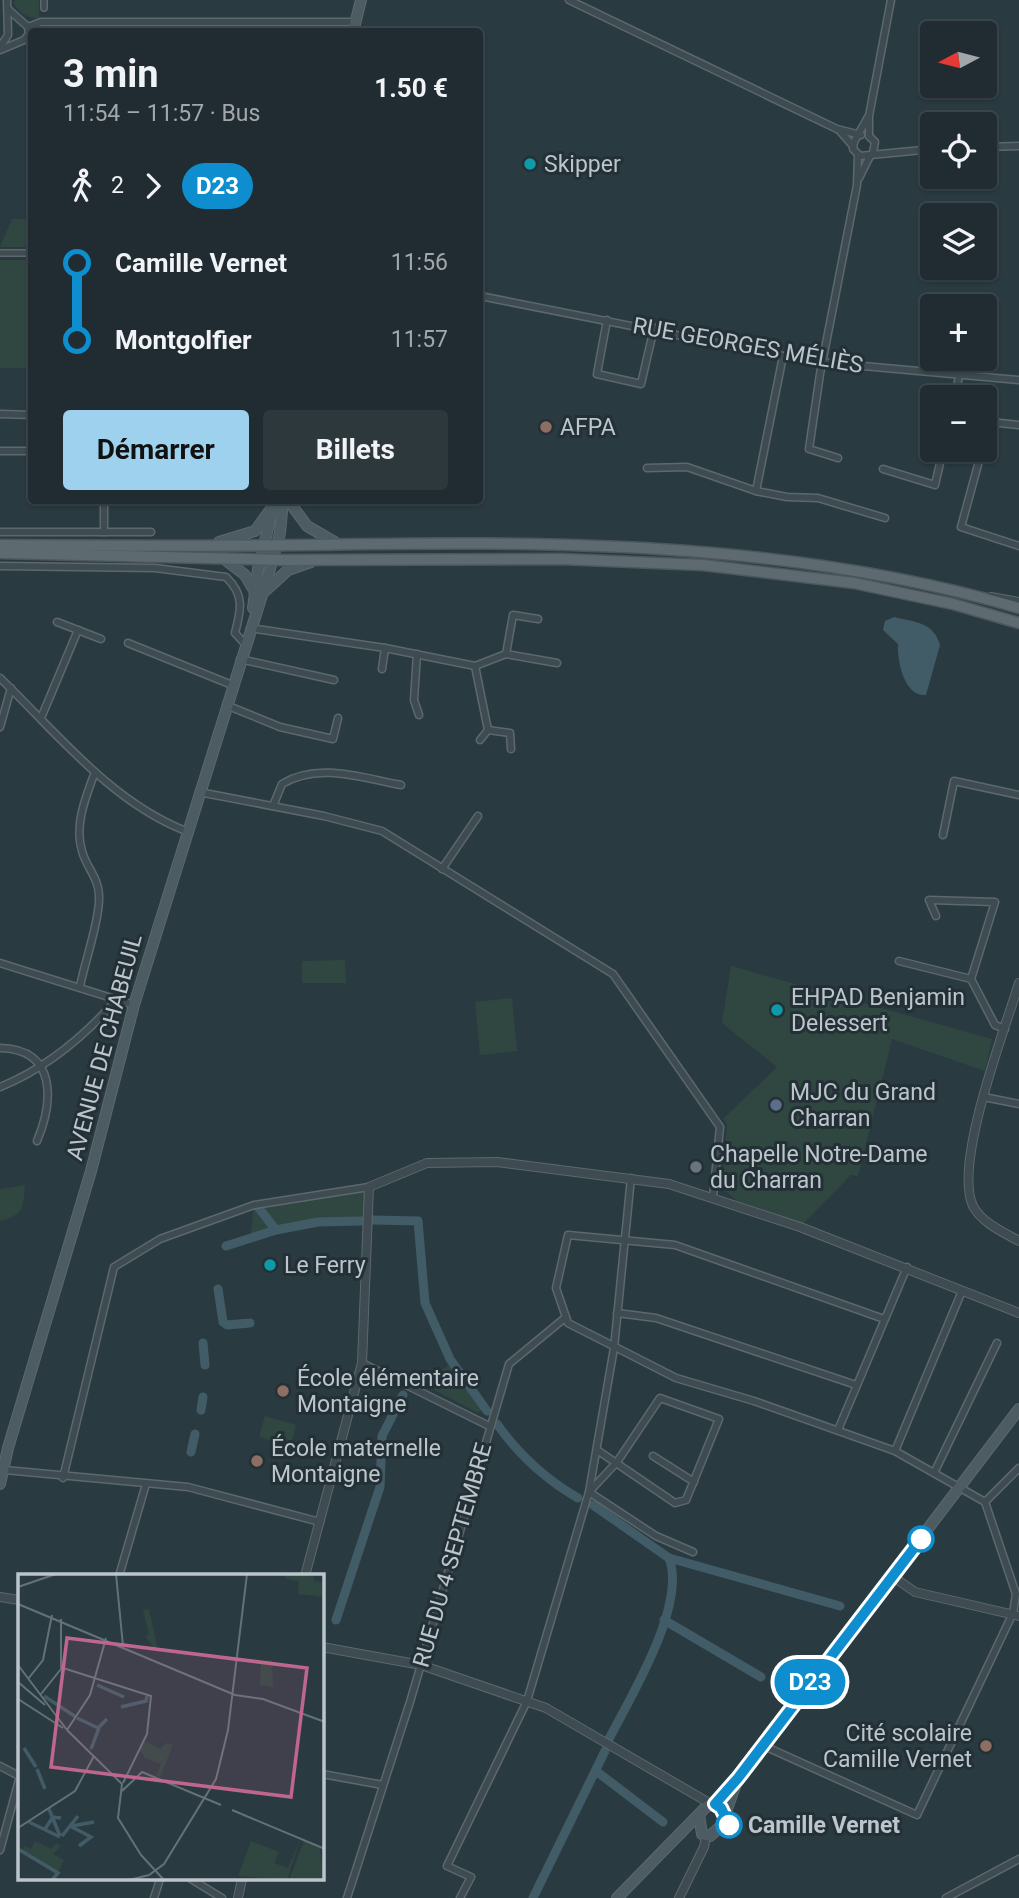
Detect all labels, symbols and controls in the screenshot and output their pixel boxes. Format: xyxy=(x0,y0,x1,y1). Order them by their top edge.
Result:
north arrow xyxy=(920,21,998,98)
map controls xyxy=(920,21,997,462)
text: 3 min xyxy=(63,52,159,96)
text: 1.50 € xyxy=(374,73,448,103)
text: 11:54 – 11:57 · Bus xyxy=(63,100,260,127)
button: locate xyxy=(920,112,997,189)
place label: Skipper xyxy=(544,151,621,178)
marker: Skipper xyxy=(522,156,538,172)
icon: walk xyxy=(63,167,101,205)
icon: forward xyxy=(134,167,172,205)
text: 2 xyxy=(111,172,124,199)
text: D23 xyxy=(196,172,239,200)
button: layers xyxy=(920,203,997,280)
text: Camille Vernet xyxy=(115,248,287,278)
text: 11:56 xyxy=(391,249,448,276)
button: + xyxy=(920,294,997,371)
street label: RUE GEORGES MÉLIÈS xyxy=(631,311,865,379)
text: Montgolfier xyxy=(115,325,252,355)
text: 11:57 xyxy=(391,326,448,353)
button: − xyxy=(920,385,997,462)
button: Démarrer xyxy=(63,410,249,490)
button: Billets xyxy=(263,410,448,490)
place label: AFPA xyxy=(560,414,616,441)
marker: AFPA xyxy=(538,419,554,435)
street label: AVENUE DE CHABEUIL xyxy=(61,931,148,1163)
place label: EHPAD Benjamin Delessert xyxy=(791,984,965,1037)
marker: EHPAD Benjamin Delessert xyxy=(769,1002,785,1018)
place label: MJC du Grand Charran xyxy=(790,1079,936,1132)
marker: MJC du Grand Charran xyxy=(768,1097,784,1113)
place label: Chapelle Notre-Dame du Charran xyxy=(710,1141,928,1194)
marker: Chapelle Notre-Dame du Charran xyxy=(688,1159,704,1175)
place label: Le Ferry xyxy=(284,1252,366,1279)
marker: Le Ferry xyxy=(262,1257,278,1273)
place label: École élémentaire Montaigne xyxy=(297,1364,479,1418)
marker: École élémentaire Montaigne xyxy=(275,1383,291,1399)
place label: École maternelle Montaigne xyxy=(271,1434,441,1488)
street label: RUE DU 4 SEPTEMBRE xyxy=(408,1440,497,1670)
marker: École maternelle Montaigne xyxy=(249,1453,265,1469)
unlabelled marker xyxy=(908,1526,934,1552)
inset map xyxy=(18,1574,324,1881)
line badge: D23 xyxy=(770,1659,850,1705)
text: D23 xyxy=(788,1668,832,1696)
place label: Cité scolaire Camille Vernet xyxy=(823,1720,972,1773)
marker: Cité scolaire Camille Vernet xyxy=(978,1738,994,1754)
marker: Camille Vernet xyxy=(716,1812,742,1838)
place label: Camille Vernet xyxy=(748,1812,900,1839)

